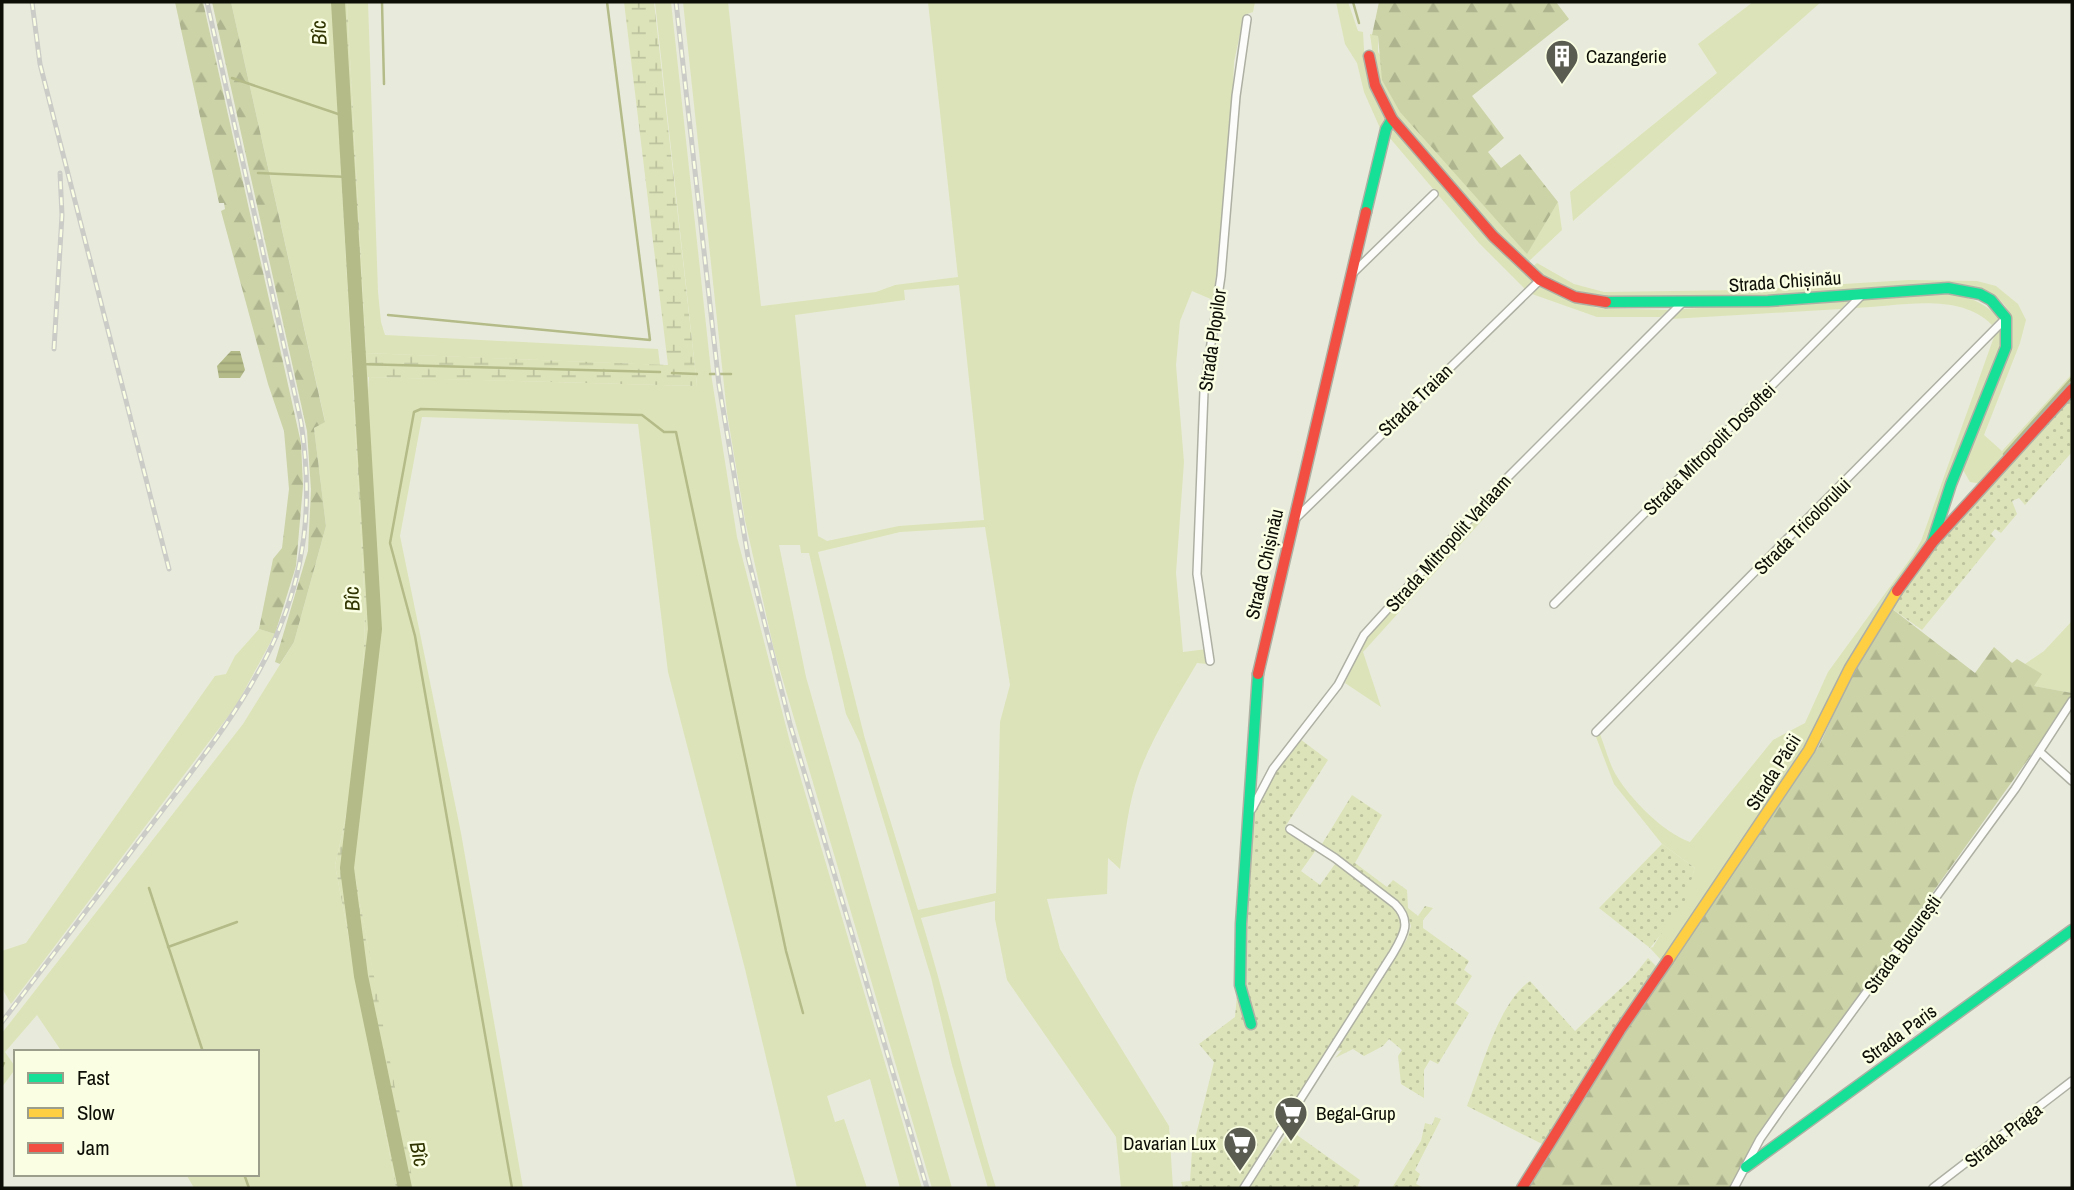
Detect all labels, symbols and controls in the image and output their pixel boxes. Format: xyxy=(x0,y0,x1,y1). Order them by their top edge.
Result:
water label: Bîc xyxy=(303,19,334,46)
building icon: Cazangerie xyxy=(1543,37,1581,86)
place label: Cazangerie xyxy=(1586,43,1667,69)
street label: Strada Chișinău xyxy=(1728,264,1842,298)
street label: Strada Plopilor xyxy=(1192,286,1232,393)
street label: Strada Traian xyxy=(1372,358,1458,442)
street label: Strada Mitropolit Dosoftei xyxy=(1637,377,1781,521)
street label: Strada Mitropolit Varlaam xyxy=(1379,469,1517,617)
street label: Strada Tricolorului xyxy=(1748,472,1856,580)
street label: Strada Chișinău xyxy=(1239,506,1289,622)
water label: Bîc xyxy=(336,585,367,612)
street label: Strada Păcii xyxy=(1739,729,1807,815)
street label: Strada București xyxy=(1857,889,1947,999)
street label: Strada Paris xyxy=(1856,998,1942,1070)
legend xyxy=(14,1050,259,1176)
text: Fast xyxy=(77,1063,110,1092)
supermarket icon: Begal-Grup xyxy=(1272,1094,1310,1143)
street label: Strada Praga xyxy=(1959,1096,2047,1174)
text: Slow xyxy=(77,1098,115,1127)
place label: Begal-Grup xyxy=(1316,1100,1396,1126)
supermarket icon: Davarian Lux xyxy=(1221,1124,1259,1173)
place label: Davarian Lux xyxy=(1123,1130,1216,1156)
text: Jam xyxy=(77,1133,110,1162)
water label: Bîc xyxy=(403,1139,436,1169)

